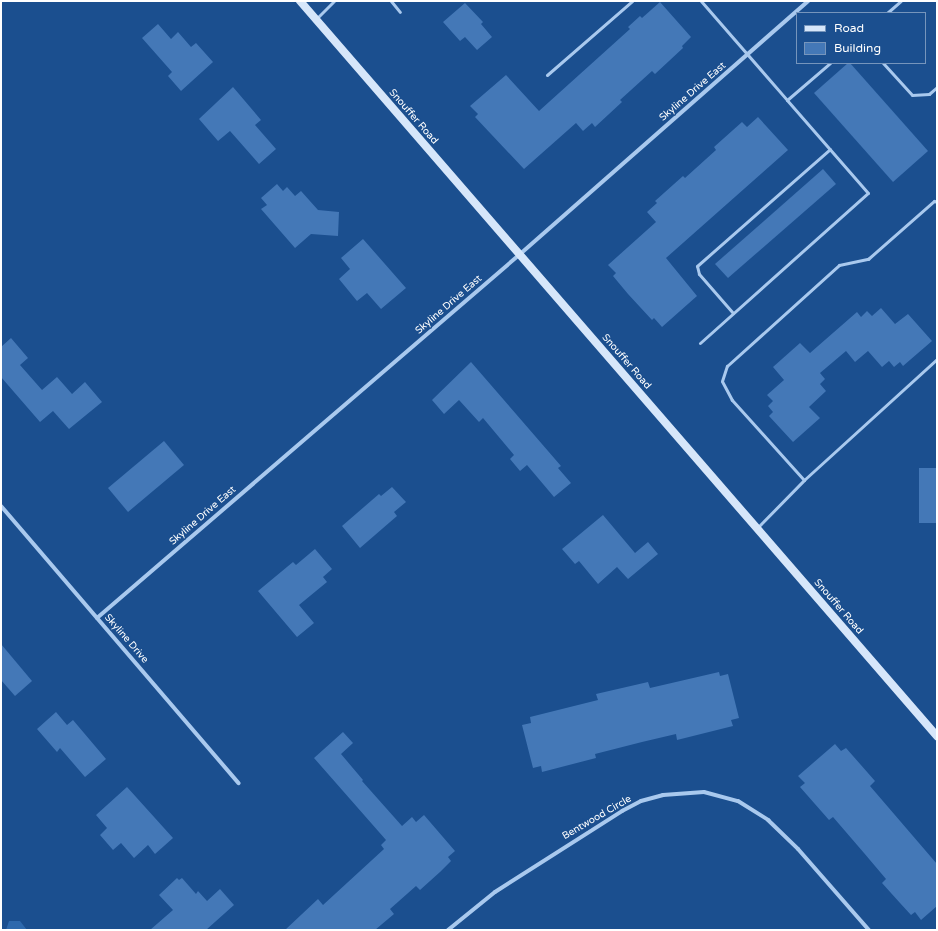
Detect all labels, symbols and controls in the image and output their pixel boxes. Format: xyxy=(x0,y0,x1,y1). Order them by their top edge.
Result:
legend xyxy=(796,12,926,64)
text: Road xyxy=(834,21,864,35)
text: Building xyxy=(834,41,881,55)
street label: Skyline Drive East xyxy=(657,60,729,124)
street label: Snouffer Road xyxy=(386,87,440,147)
street label: Skyline Drive East xyxy=(413,273,485,337)
street label: Snouffer Road xyxy=(599,332,653,392)
street label: Skyline Drive East xyxy=(167,484,239,548)
street label: Snouffer Road xyxy=(811,577,865,637)
street label: Skyline Drive xyxy=(102,612,150,666)
street label: Bentwood Circle xyxy=(560,793,634,843)

